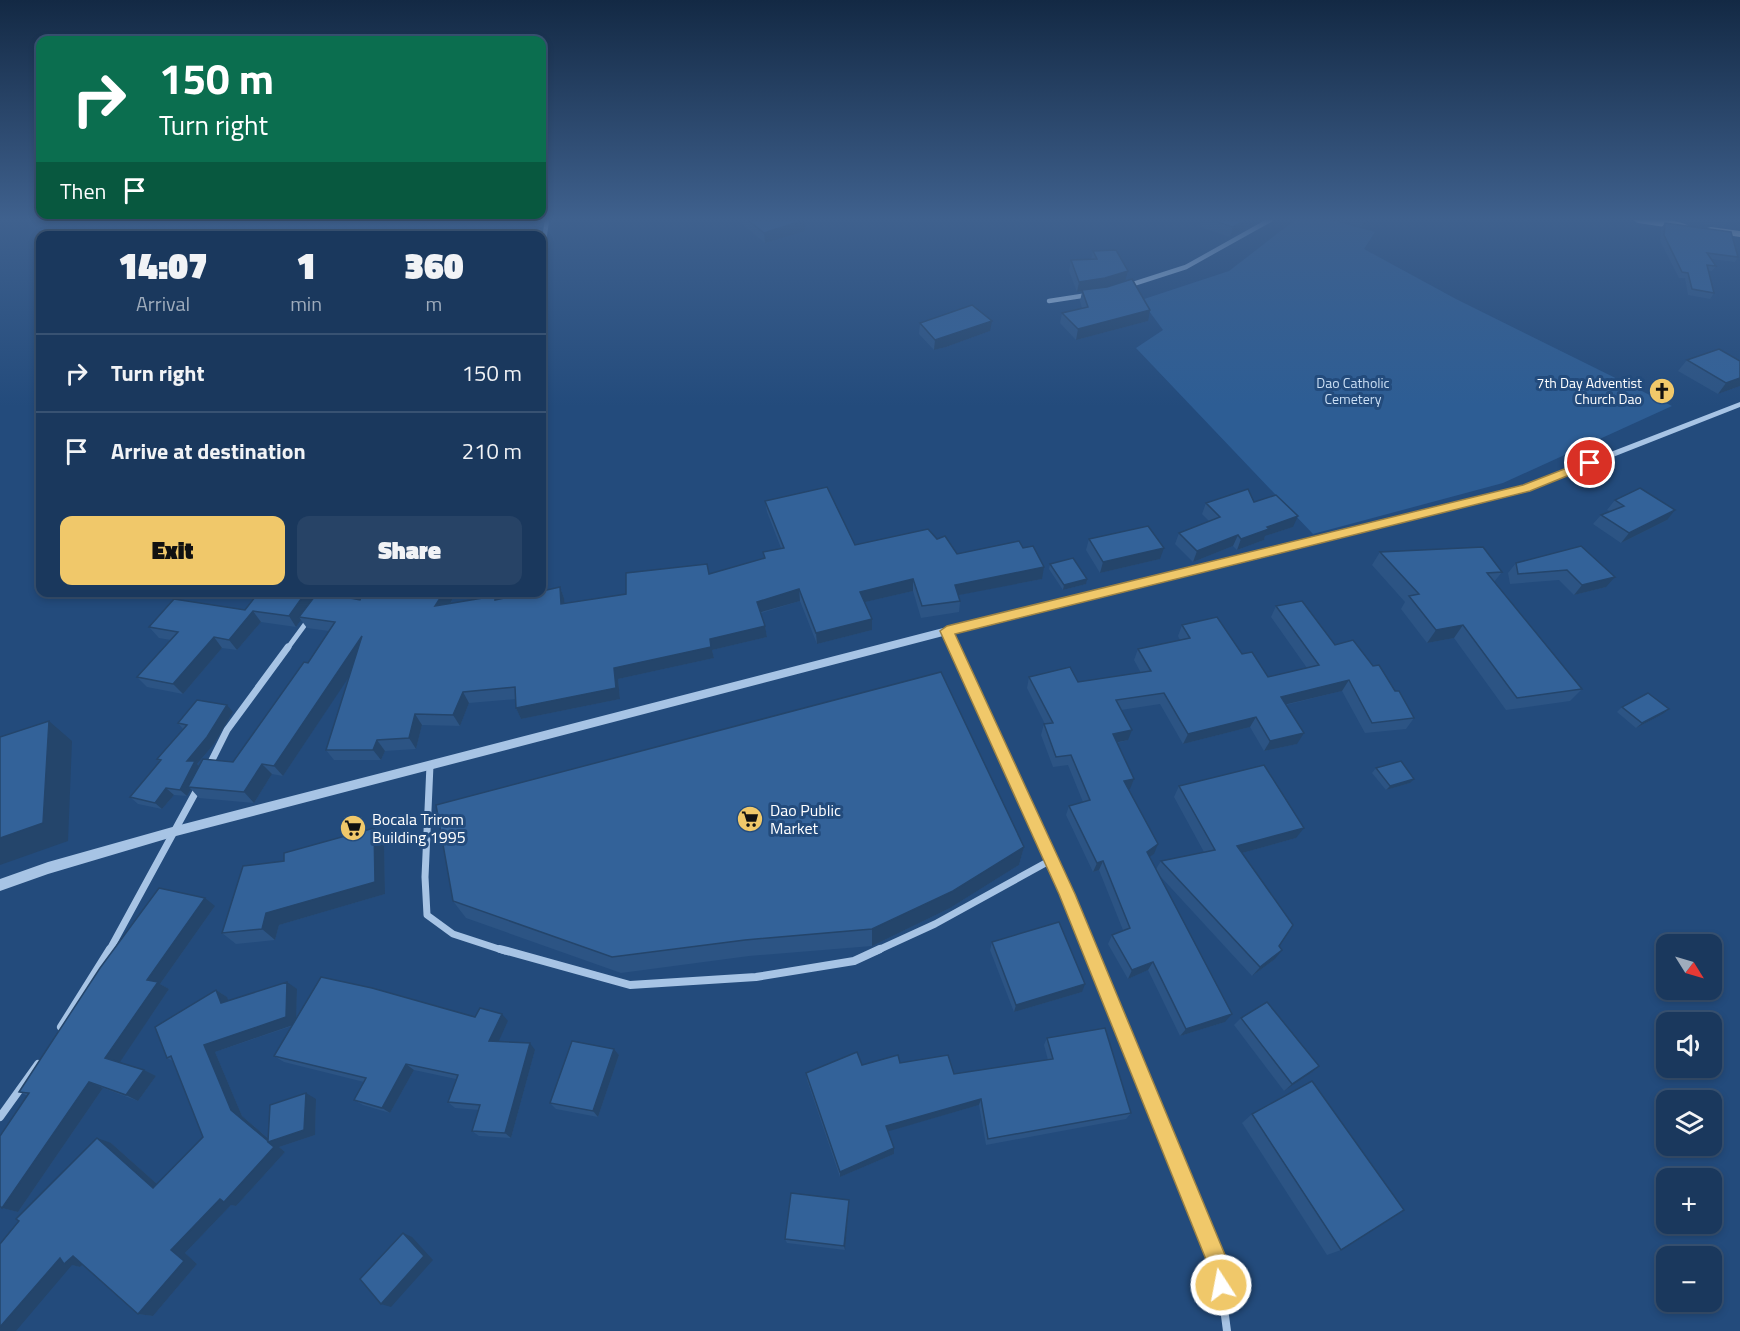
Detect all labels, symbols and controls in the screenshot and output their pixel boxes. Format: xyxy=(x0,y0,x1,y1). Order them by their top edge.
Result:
text: 150 m xyxy=(159,46,274,110)
icon: right xyxy=(60,60,138,138)
text: Turn right xyxy=(159,104,268,145)
text: Then xyxy=(60,174,106,208)
icon: arrive xyxy=(118,174,151,207)
text: 14:07 xyxy=(118,238,208,293)
text: 1 xyxy=(296,238,316,293)
text: 360 xyxy=(404,238,464,293)
text: Arrival xyxy=(136,288,190,319)
text: min xyxy=(290,288,322,319)
text: m xyxy=(426,288,442,319)
text: Turn right xyxy=(111,356,205,390)
text: 150 m xyxy=(462,356,522,390)
icon: right xyxy=(60,357,93,390)
park label: Dao Catholic Cemetery xyxy=(1316,372,1390,409)
place label: 7th Day Adventist Church Dao xyxy=(1537,372,1642,409)
church icon: 7th Day Adventist Church Dao xyxy=(1647,376,1677,406)
text: Arrive at destination xyxy=(111,434,306,468)
text: 210 m xyxy=(462,434,522,468)
icon: arrive xyxy=(60,435,93,468)
pin xyxy=(1564,437,1615,488)
icon: arrive xyxy=(1573,446,1606,479)
button: Exit xyxy=(60,516,285,585)
button: Share xyxy=(297,516,522,585)
place label: Dao Public Market xyxy=(770,798,841,840)
supermarket icon: Dao Public Market xyxy=(735,804,765,834)
place label: Bocala Trirom Building 1995 xyxy=(372,807,466,849)
supermarket icon: Bocala Trirom Building 1995 xyxy=(338,813,368,843)
north arrow xyxy=(1656,934,1722,1000)
map controls xyxy=(1656,934,1722,1312)
button: sound xyxy=(1656,1012,1722,1078)
button: layers xyxy=(1656,1090,1722,1156)
button: + xyxy=(1656,1168,1722,1234)
button: − xyxy=(1656,1246,1722,1312)
position arrow xyxy=(1189,1253,1253,1317)

